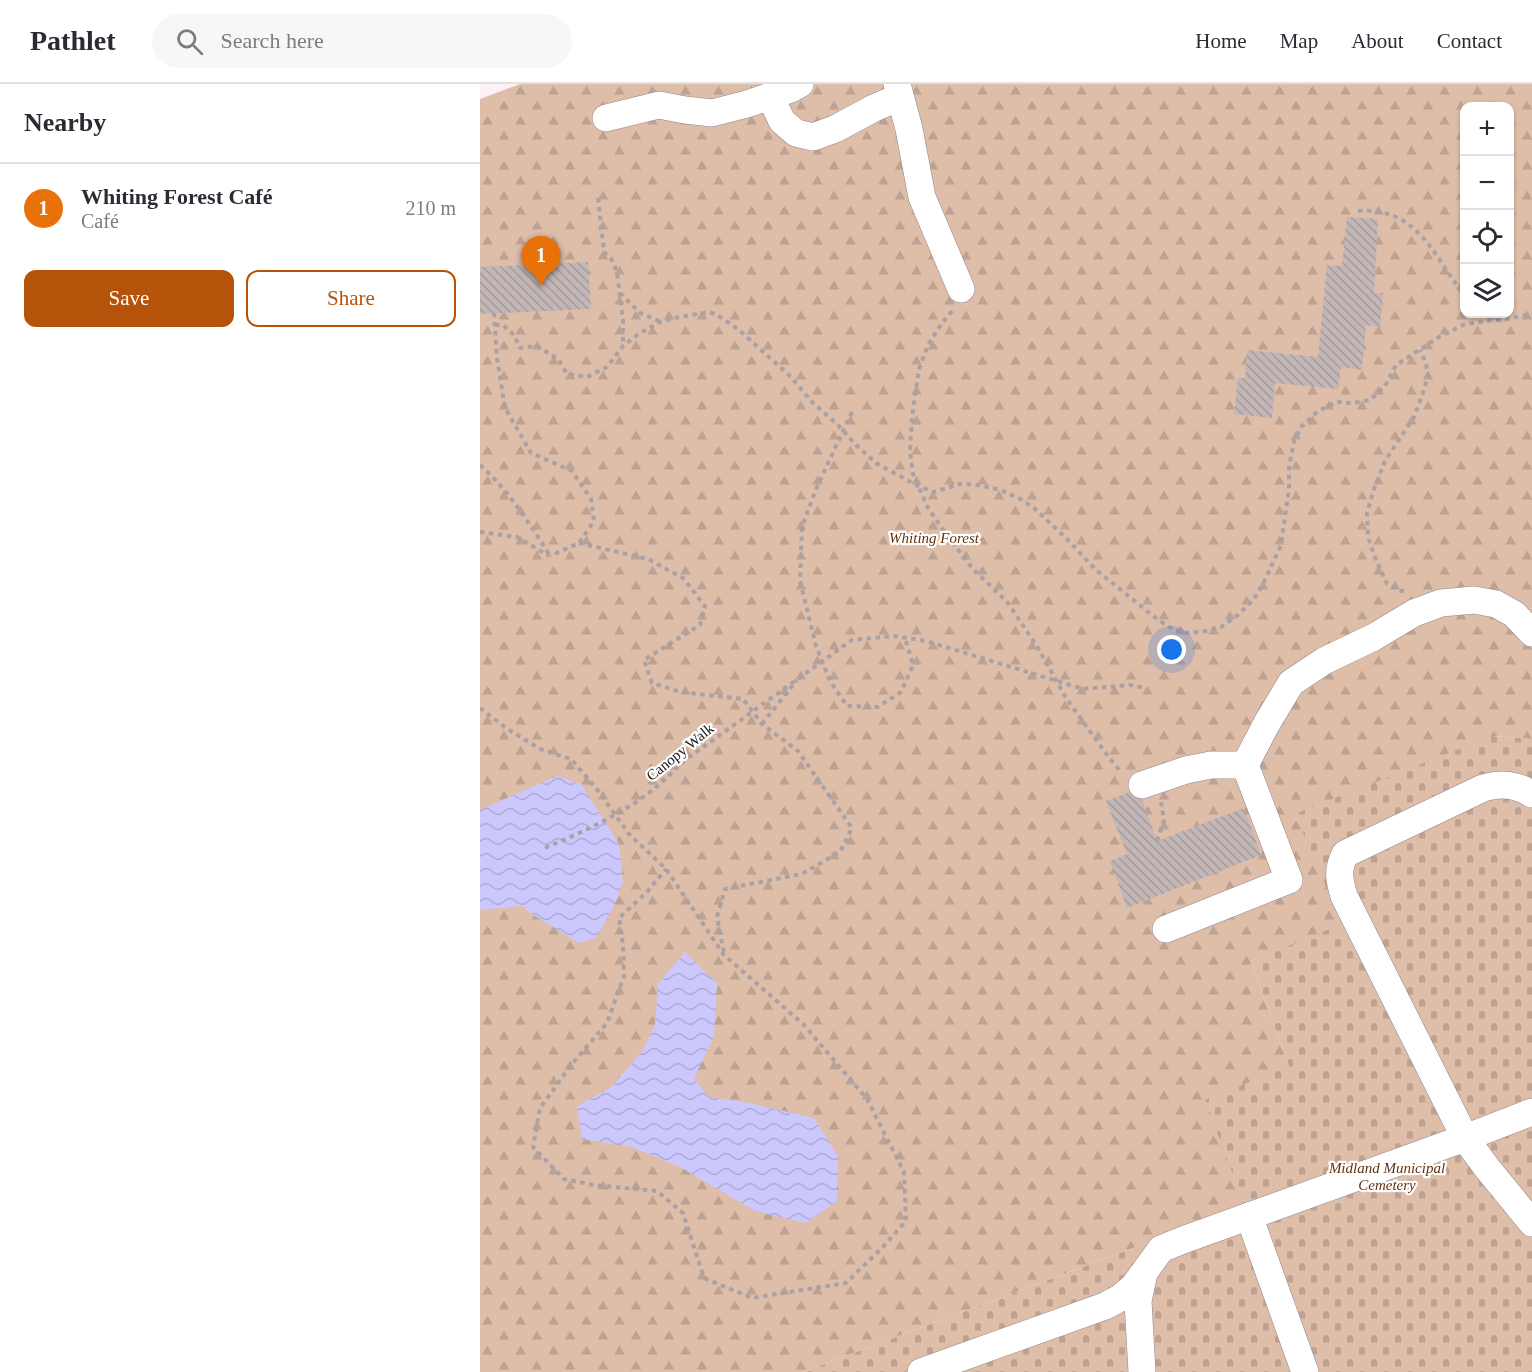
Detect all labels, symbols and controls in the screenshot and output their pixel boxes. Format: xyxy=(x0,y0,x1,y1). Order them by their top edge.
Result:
search box xyxy=(152,14,572,68)
text: Pathlet xyxy=(30,25,116,56)
icon: search xyxy=(173,25,206,58)
text: Search here xyxy=(221,28,324,53)
text: Home xyxy=(1195,29,1247,53)
text: Map xyxy=(1280,29,1318,53)
text: About xyxy=(1351,29,1404,53)
text: Contact xyxy=(1437,29,1502,53)
map controls xyxy=(1460,102,1514,318)
button: + xyxy=(1460,102,1514,156)
text: Nearby xyxy=(24,108,106,137)
button: − xyxy=(1460,156,1514,210)
text: Whiting Forest Café xyxy=(81,184,272,209)
text: 1 xyxy=(39,197,49,219)
text: 210 m xyxy=(405,197,456,219)
text: Café xyxy=(81,210,119,232)
button: locate xyxy=(1460,210,1514,264)
pin: 1 xyxy=(522,236,560,286)
button: layers xyxy=(1460,264,1514,318)
button: Save xyxy=(24,270,234,327)
button: Share xyxy=(246,270,456,327)
park label: Whiting Forest xyxy=(889,530,980,546)
your location xyxy=(1157,635,1186,664)
street label: Canopy Walk xyxy=(643,720,717,784)
park label: Midland Municipal Cemetery xyxy=(1328,1160,1445,1193)

